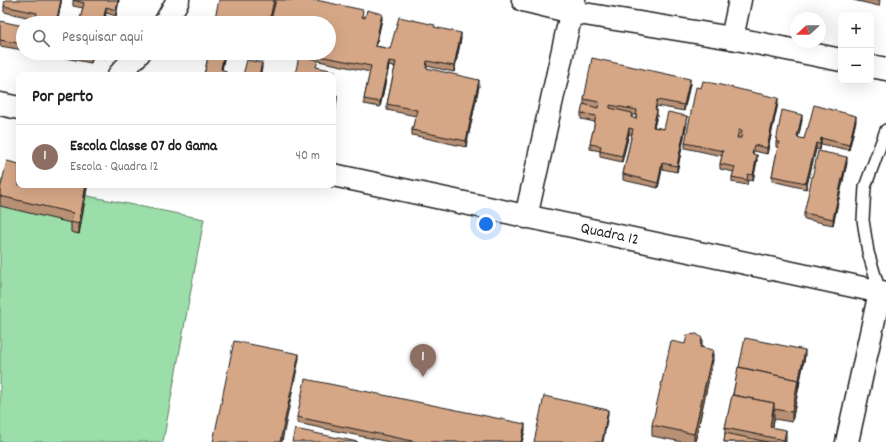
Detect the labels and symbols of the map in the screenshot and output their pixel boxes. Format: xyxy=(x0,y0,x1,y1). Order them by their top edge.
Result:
north arrow xyxy=(790,12,826,48)
your location xyxy=(476,214,496,234)
street label: Quadra 12 xyxy=(579,217,641,251)
pin: 1 xyxy=(410,344,436,377)

